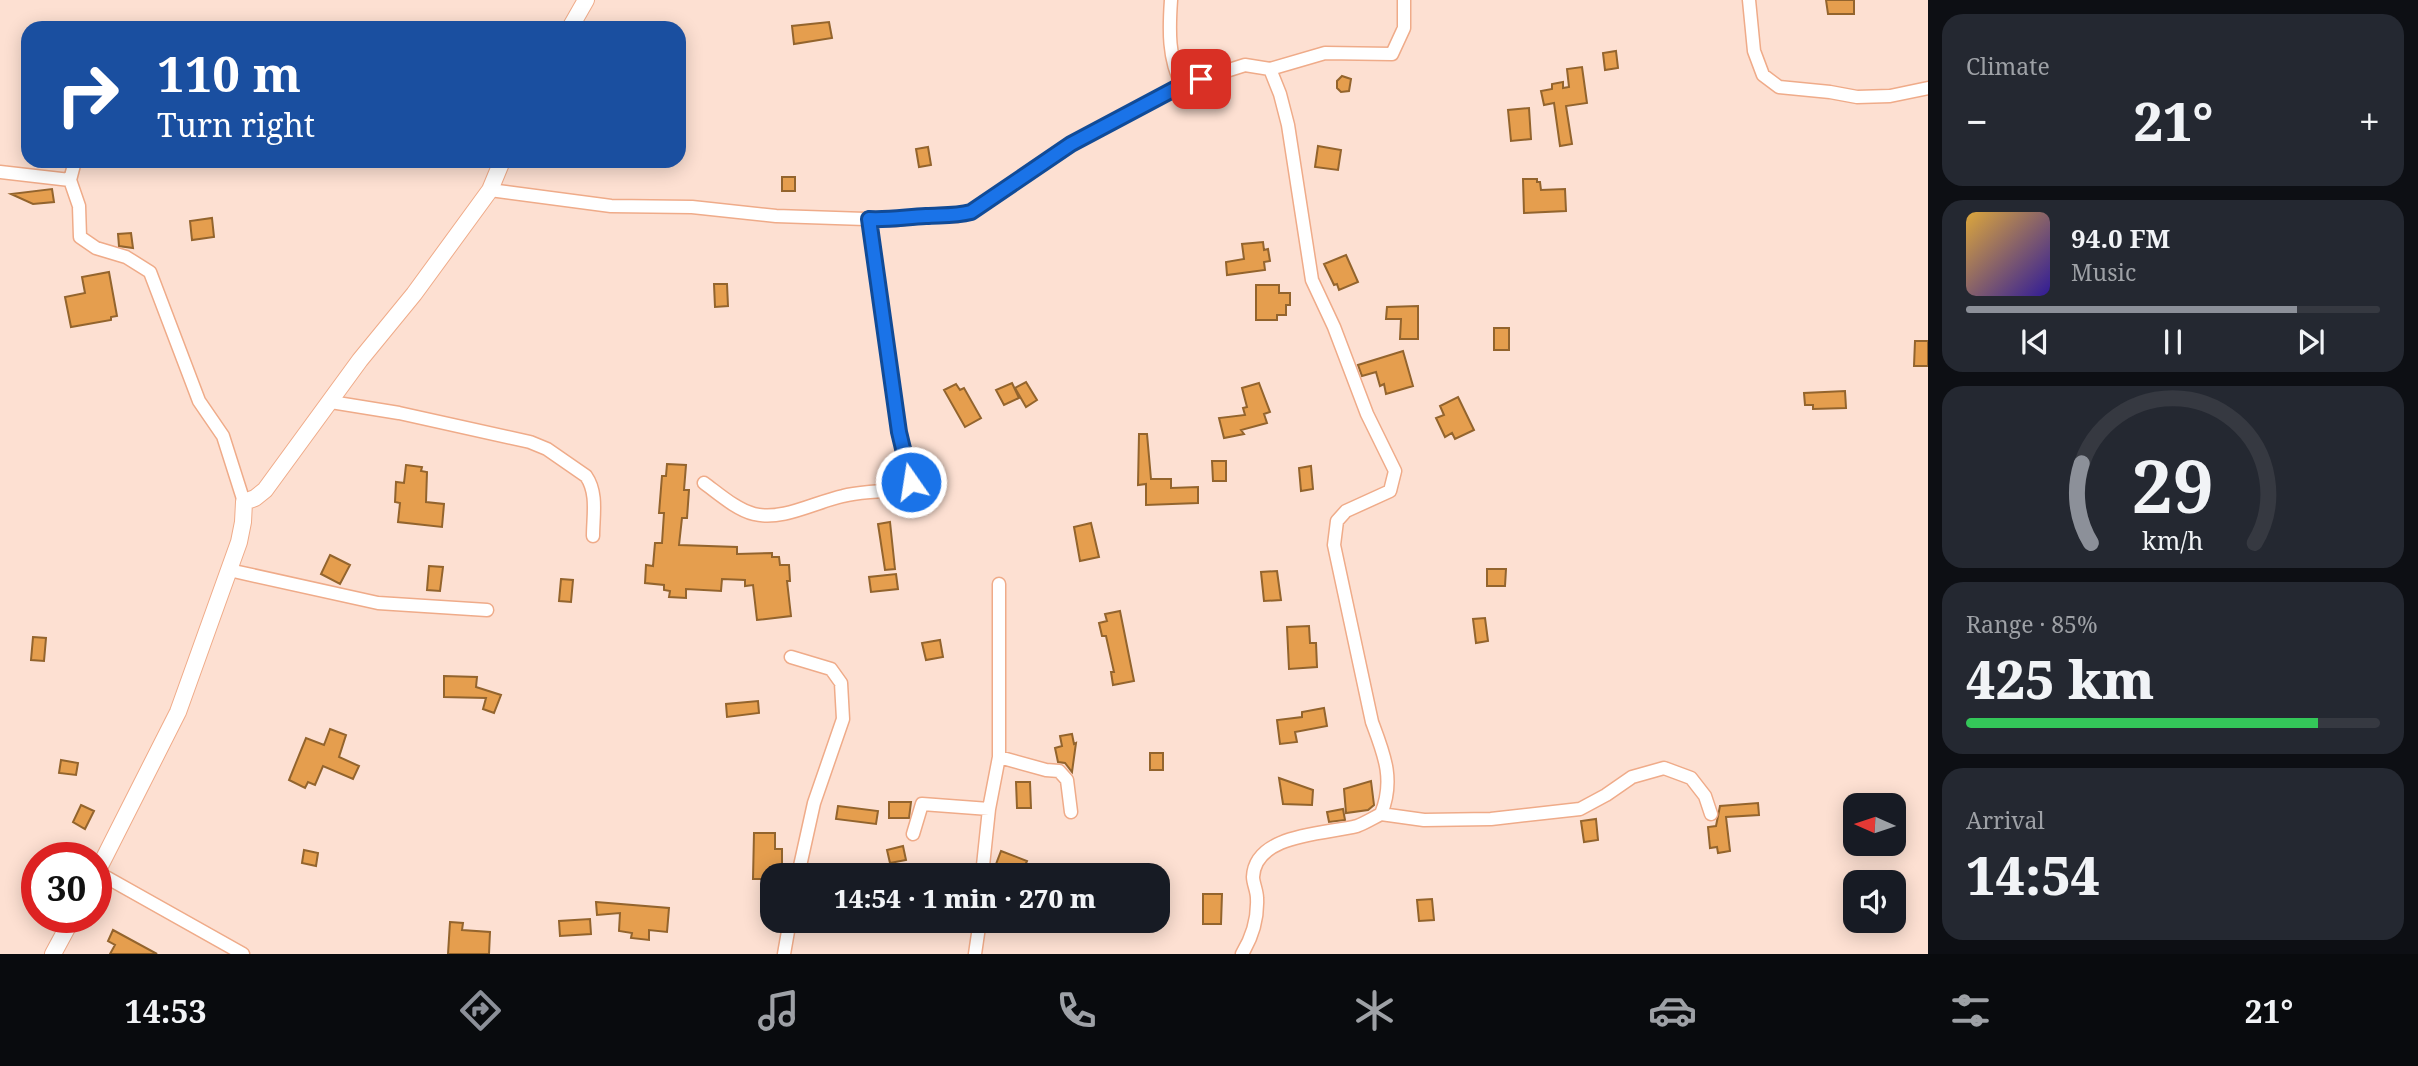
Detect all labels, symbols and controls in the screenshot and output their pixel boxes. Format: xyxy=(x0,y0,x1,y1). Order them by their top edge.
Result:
text: 110 m xyxy=(157,40,301,106)
icon: right xyxy=(42,49,133,140)
pin xyxy=(1171,49,1231,109)
text: Climate xyxy=(1966,50,2050,82)
icon: arrive xyxy=(1182,60,1220,98)
text: 21° xyxy=(2133,85,2213,156)
text: − xyxy=(1966,95,1988,147)
text: + xyxy=(2359,95,2380,147)
text: Turn right xyxy=(157,103,315,146)
text: 94.0 FM xyxy=(2071,220,2170,256)
text: Music xyxy=(2071,256,2136,288)
icon: previous xyxy=(2016,323,2054,361)
icon: pause xyxy=(2154,323,2192,361)
icon: next xyxy=(2292,323,2330,361)
text: 29 xyxy=(2132,435,2214,534)
position arrow xyxy=(874,445,948,519)
text: km/h xyxy=(2142,523,2204,557)
text: Range · 85% xyxy=(1966,608,2098,640)
text: 425 km xyxy=(1966,643,2154,714)
north arrow xyxy=(1843,793,1906,856)
map controls xyxy=(1843,793,1906,933)
text: Arrival xyxy=(1966,804,2045,836)
text: 14:54 xyxy=(1966,839,2100,910)
speed limit sign: 30 xyxy=(21,842,112,933)
button: sound xyxy=(1843,870,1906,933)
text: 14:54 · 1 min · 270 m xyxy=(834,880,1096,916)
icon: directions xyxy=(456,986,505,1035)
icon: music xyxy=(754,986,803,1035)
icon: phone xyxy=(1052,986,1101,1035)
icon: climate xyxy=(1350,986,1399,1035)
icon: car xyxy=(1648,986,1697,1035)
icon: filters xyxy=(1946,986,1995,1035)
text: 14:53 xyxy=(125,989,207,1032)
text: 21° xyxy=(2244,989,2293,1032)

